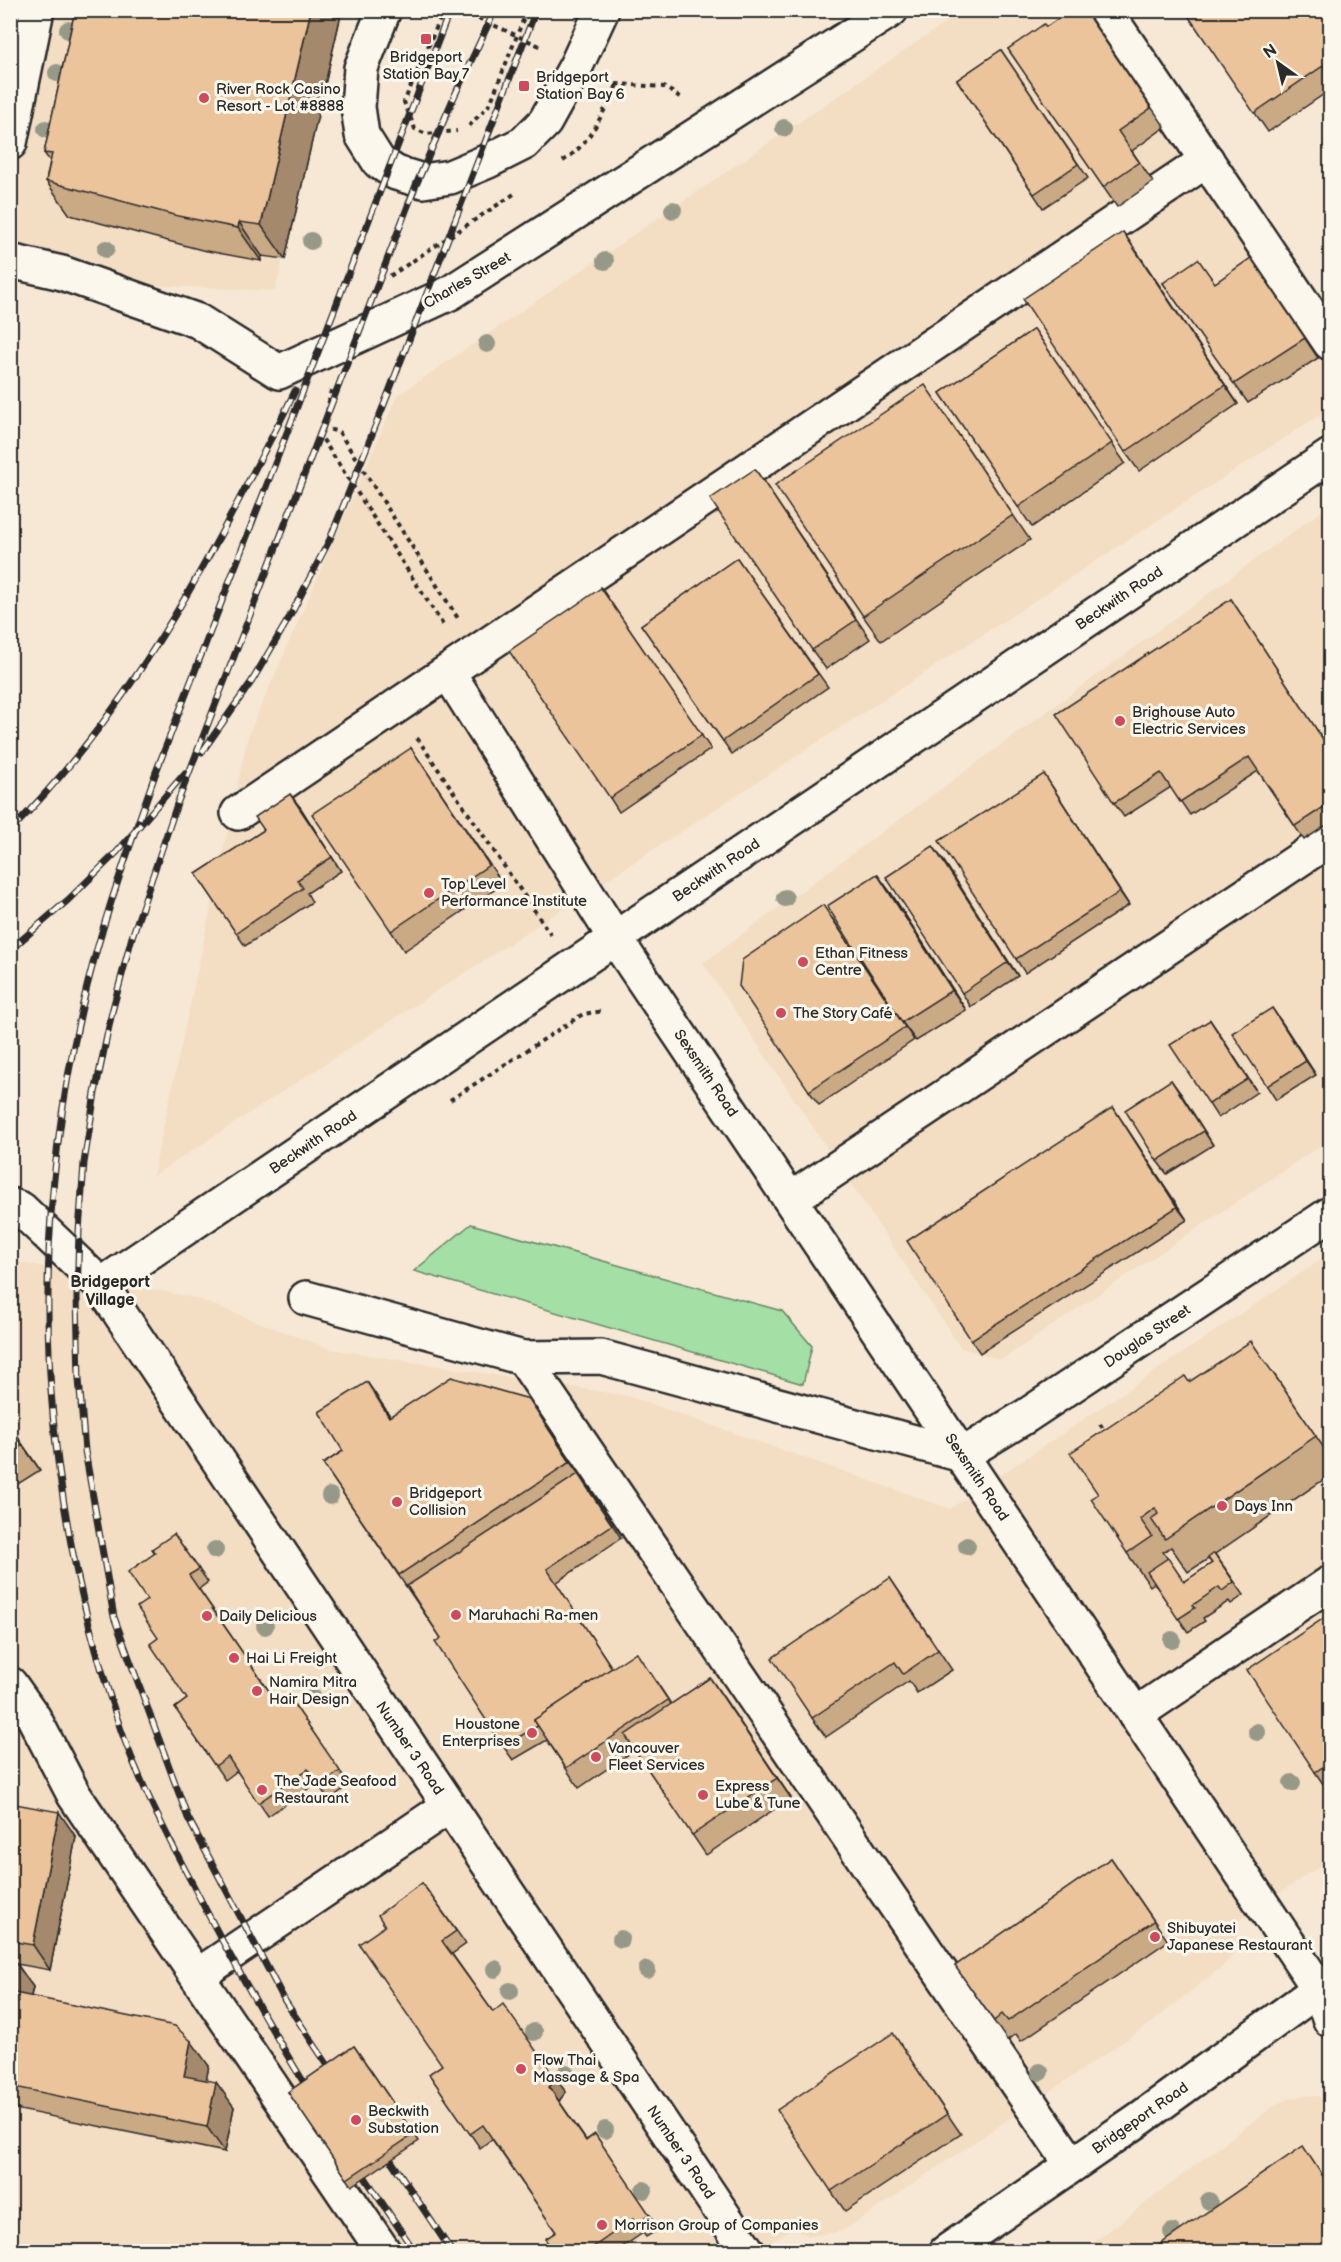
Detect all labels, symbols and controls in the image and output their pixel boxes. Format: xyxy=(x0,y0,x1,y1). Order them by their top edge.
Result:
marker: Bridgeport Station Bay 7 xyxy=(419,32,433,46)
north arrow xyxy=(1248,33,1308,93)
text: N xyxy=(1260,41,1281,63)
place label: Bridgeport Station Bay 7 xyxy=(383,48,470,84)
place label: Bridgeport Station Bay 6 xyxy=(536,68,625,104)
marker: Bridgeport Station Bay 6 xyxy=(517,79,531,93)
place label: River Rock Casino Resort - Lot #8888 xyxy=(216,80,344,116)
marker: River Rock Casino Resort - Lot #8888 xyxy=(197,91,211,105)
street label: Charles Street xyxy=(420,248,514,313)
street label: Beckwith Road xyxy=(1072,562,1167,635)
place label: Brighouse Auto Electric Services xyxy=(1132,703,1246,739)
marker: Brighouse Auto Electric Services xyxy=(1113,714,1127,728)
street label: Beckwith Road xyxy=(669,834,764,907)
place label: Top Level Performance Institute xyxy=(441,875,587,911)
marker: Top Level Performance Institute xyxy=(422,886,436,900)
place label: Ethan Fitness Centre xyxy=(815,944,909,980)
marker: Ethan Fitness Centre xyxy=(796,955,810,969)
place label: The Story Café xyxy=(793,1004,893,1023)
marker: The Story Café xyxy=(774,1006,788,1020)
street label: Sexsmith Road xyxy=(669,1026,742,1121)
street label: Beckwith Road xyxy=(266,1106,361,1179)
district label: Bridgeport Village xyxy=(70,1273,150,1310)
street label: Douglas Street xyxy=(1100,1300,1194,1372)
street label: Sexsmith Road xyxy=(940,1430,1013,1525)
place label: Bridgeport Collision xyxy=(409,1484,482,1520)
marker: Bridgeport Collision xyxy=(390,1495,404,1509)
place label: Days Inn xyxy=(1234,1497,1293,1516)
marker: Days Inn xyxy=(1215,1499,1229,1513)
place label: Maruhachi Ra-men xyxy=(468,1606,598,1625)
place label: Daily Delicious xyxy=(219,1607,318,1626)
marker: Maruhachi Ra-men xyxy=(449,1608,463,1622)
marker: Daily Delicious xyxy=(200,1609,214,1623)
place label: Hai Li Freight xyxy=(246,1649,338,1668)
marker: Hai Li Freight xyxy=(227,1651,241,1665)
place label: Namira Mitra Hair Design xyxy=(269,1673,357,1709)
marker: Namira Mitra Hair Design xyxy=(250,1684,264,1698)
street label: Number 3 Road xyxy=(371,1698,448,1799)
place label: Houstone Enterprises xyxy=(442,1715,521,1751)
marker: Houstone Enterprises xyxy=(525,1726,539,1740)
place label: Vancouver Fleet Services xyxy=(608,1739,705,1775)
marker: Vancouver Fleet Services xyxy=(589,1750,603,1764)
place label: The Jade Seafood Restaurant xyxy=(274,1772,396,1808)
place label: Express Lube & Tune xyxy=(715,1777,801,1813)
marker: The Jade Seafood Restaurant xyxy=(255,1783,269,1797)
marker: Express Lube & Tune xyxy=(696,1788,710,1802)
place label: Shibuyatei Japanese Restaurant xyxy=(1167,1919,1313,1955)
marker: Shibuyatei Japanese Restaurant xyxy=(1148,1930,1162,1944)
place label: Flow Thai Massage & Spa xyxy=(533,2051,639,2087)
marker: Flow Thai Massage & Spa xyxy=(514,2062,528,2076)
street label: Bridgeport Road xyxy=(1089,2078,1192,2159)
place label: Beckwith Substation xyxy=(368,2102,439,2138)
street label: Number 3 Road xyxy=(642,2102,719,2203)
marker: Beckwith Substation xyxy=(349,2113,363,2127)
place label: Morrison Group of Companies xyxy=(614,2216,819,2235)
marker: Morrison Group of Companies xyxy=(595,2218,609,2232)

